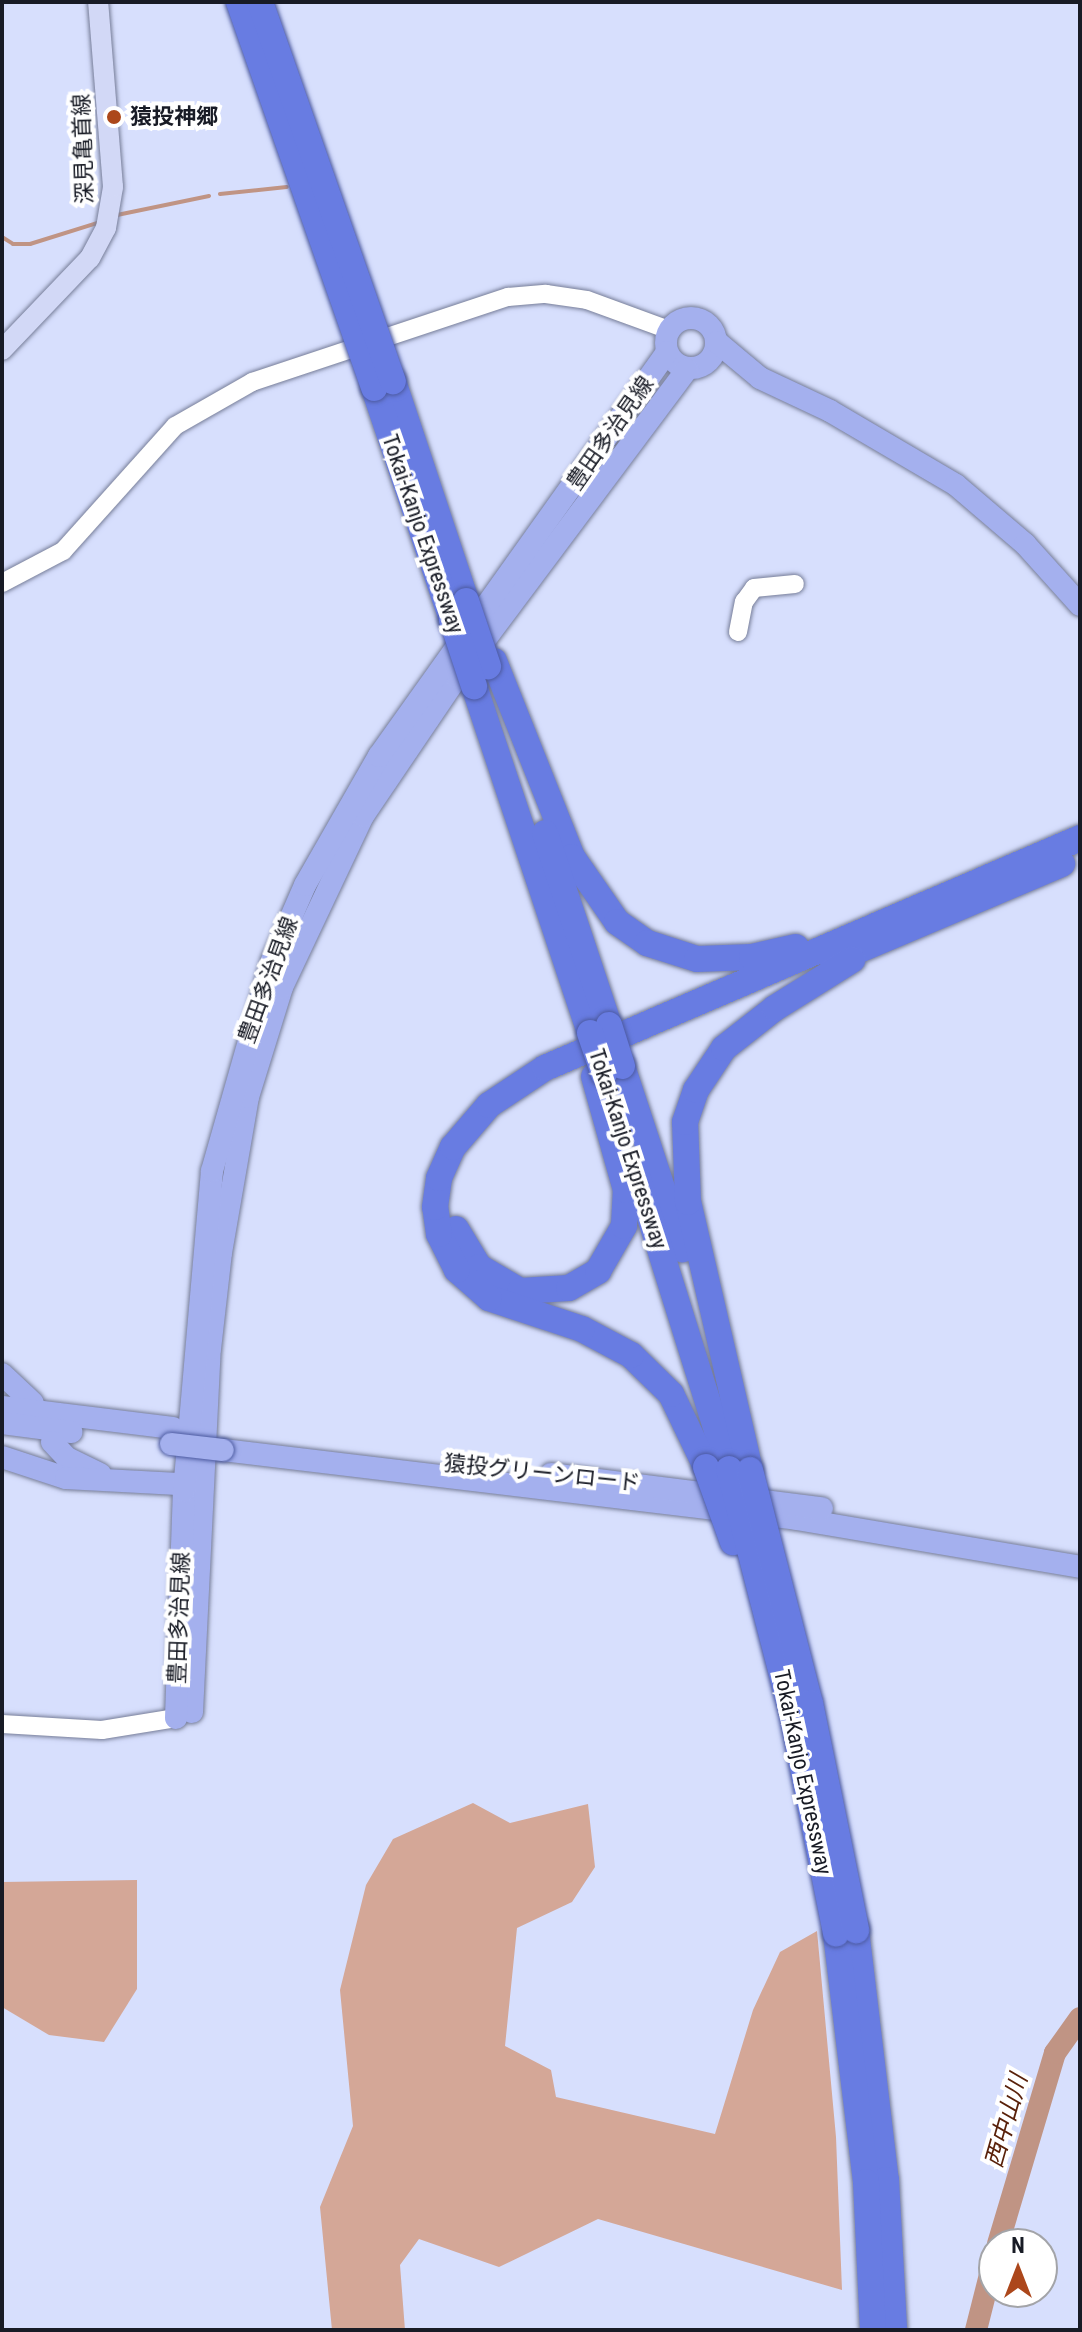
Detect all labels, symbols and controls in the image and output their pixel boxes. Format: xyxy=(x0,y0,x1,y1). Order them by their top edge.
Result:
street label: 深見亀首線 xyxy=(68,94,98,204)
place label: 猿投神郷 xyxy=(130,104,218,130)
marker: 猿投神郷 xyxy=(105,108,123,126)
street label: 豊田多治見線 xyxy=(561,371,659,495)
street label: Tokai-Kanjo Expressway xyxy=(377,431,469,637)
street label: 豊田多治見線 xyxy=(233,913,303,1047)
street label: Tokai-Kanjo Expressway xyxy=(583,1046,673,1252)
street label: 猿投グリーンロード xyxy=(442,1450,642,1496)
street label: 豊田多治見線 xyxy=(164,1552,194,1684)
street label: Tokai-Kanjo Expressway xyxy=(768,1667,838,1877)
water label: 西中山川 xyxy=(980,2071,1034,2171)
north arrow xyxy=(978,2228,1058,2308)
text: N xyxy=(1011,2233,1025,2258)

